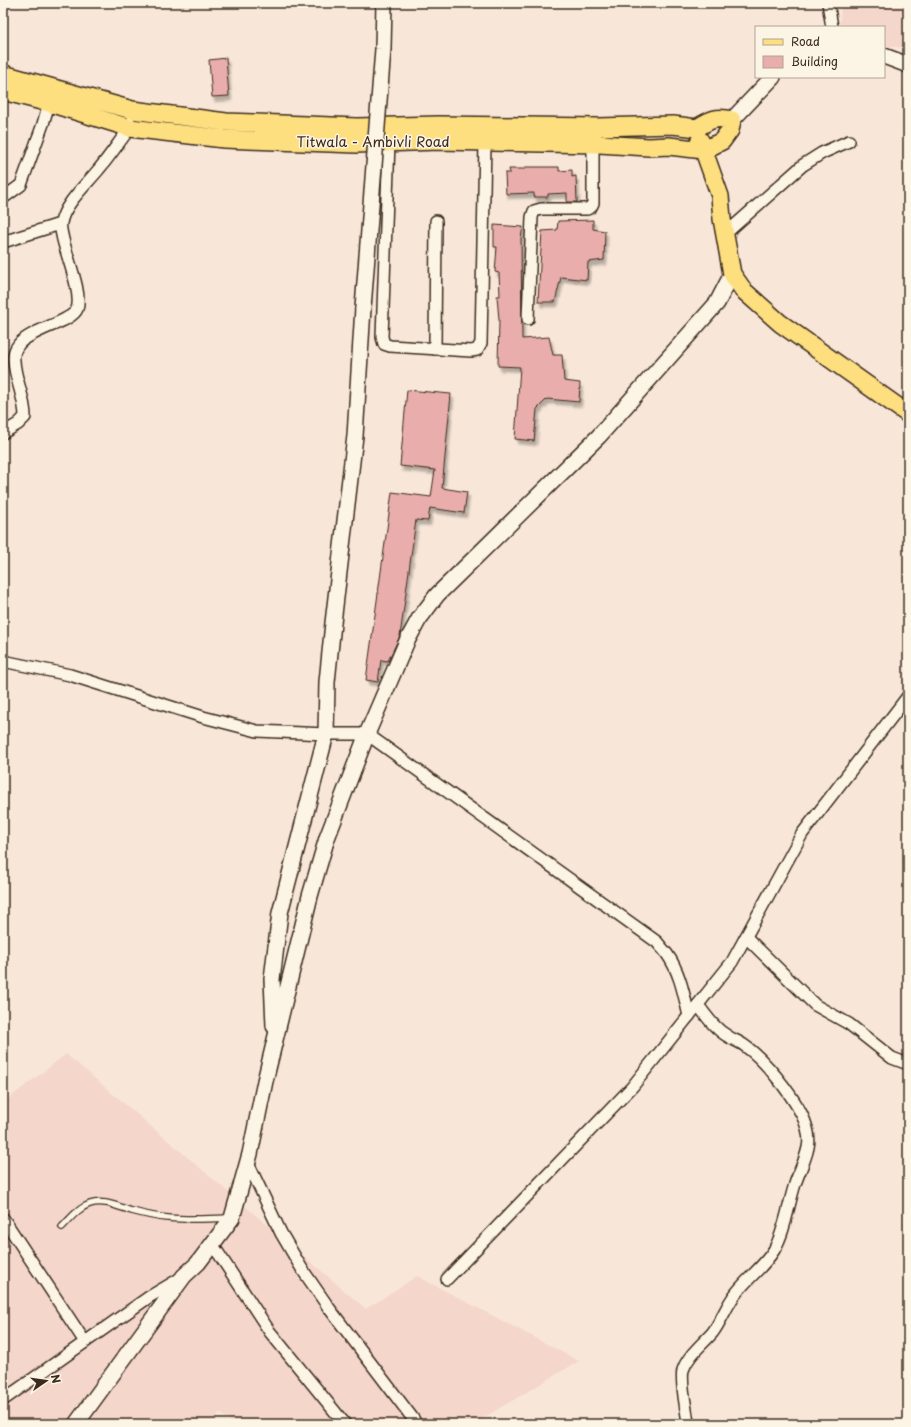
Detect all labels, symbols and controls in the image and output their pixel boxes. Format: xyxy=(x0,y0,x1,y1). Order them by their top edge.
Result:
legend xyxy=(755,26,885,78)
text: Road xyxy=(791,32,820,50)
text: Building xyxy=(791,52,838,70)
street label: Titwala - Ambivli Road xyxy=(296,131,450,152)
north arrow xyxy=(26,1361,66,1401)
text: N xyxy=(47,1372,66,1385)

